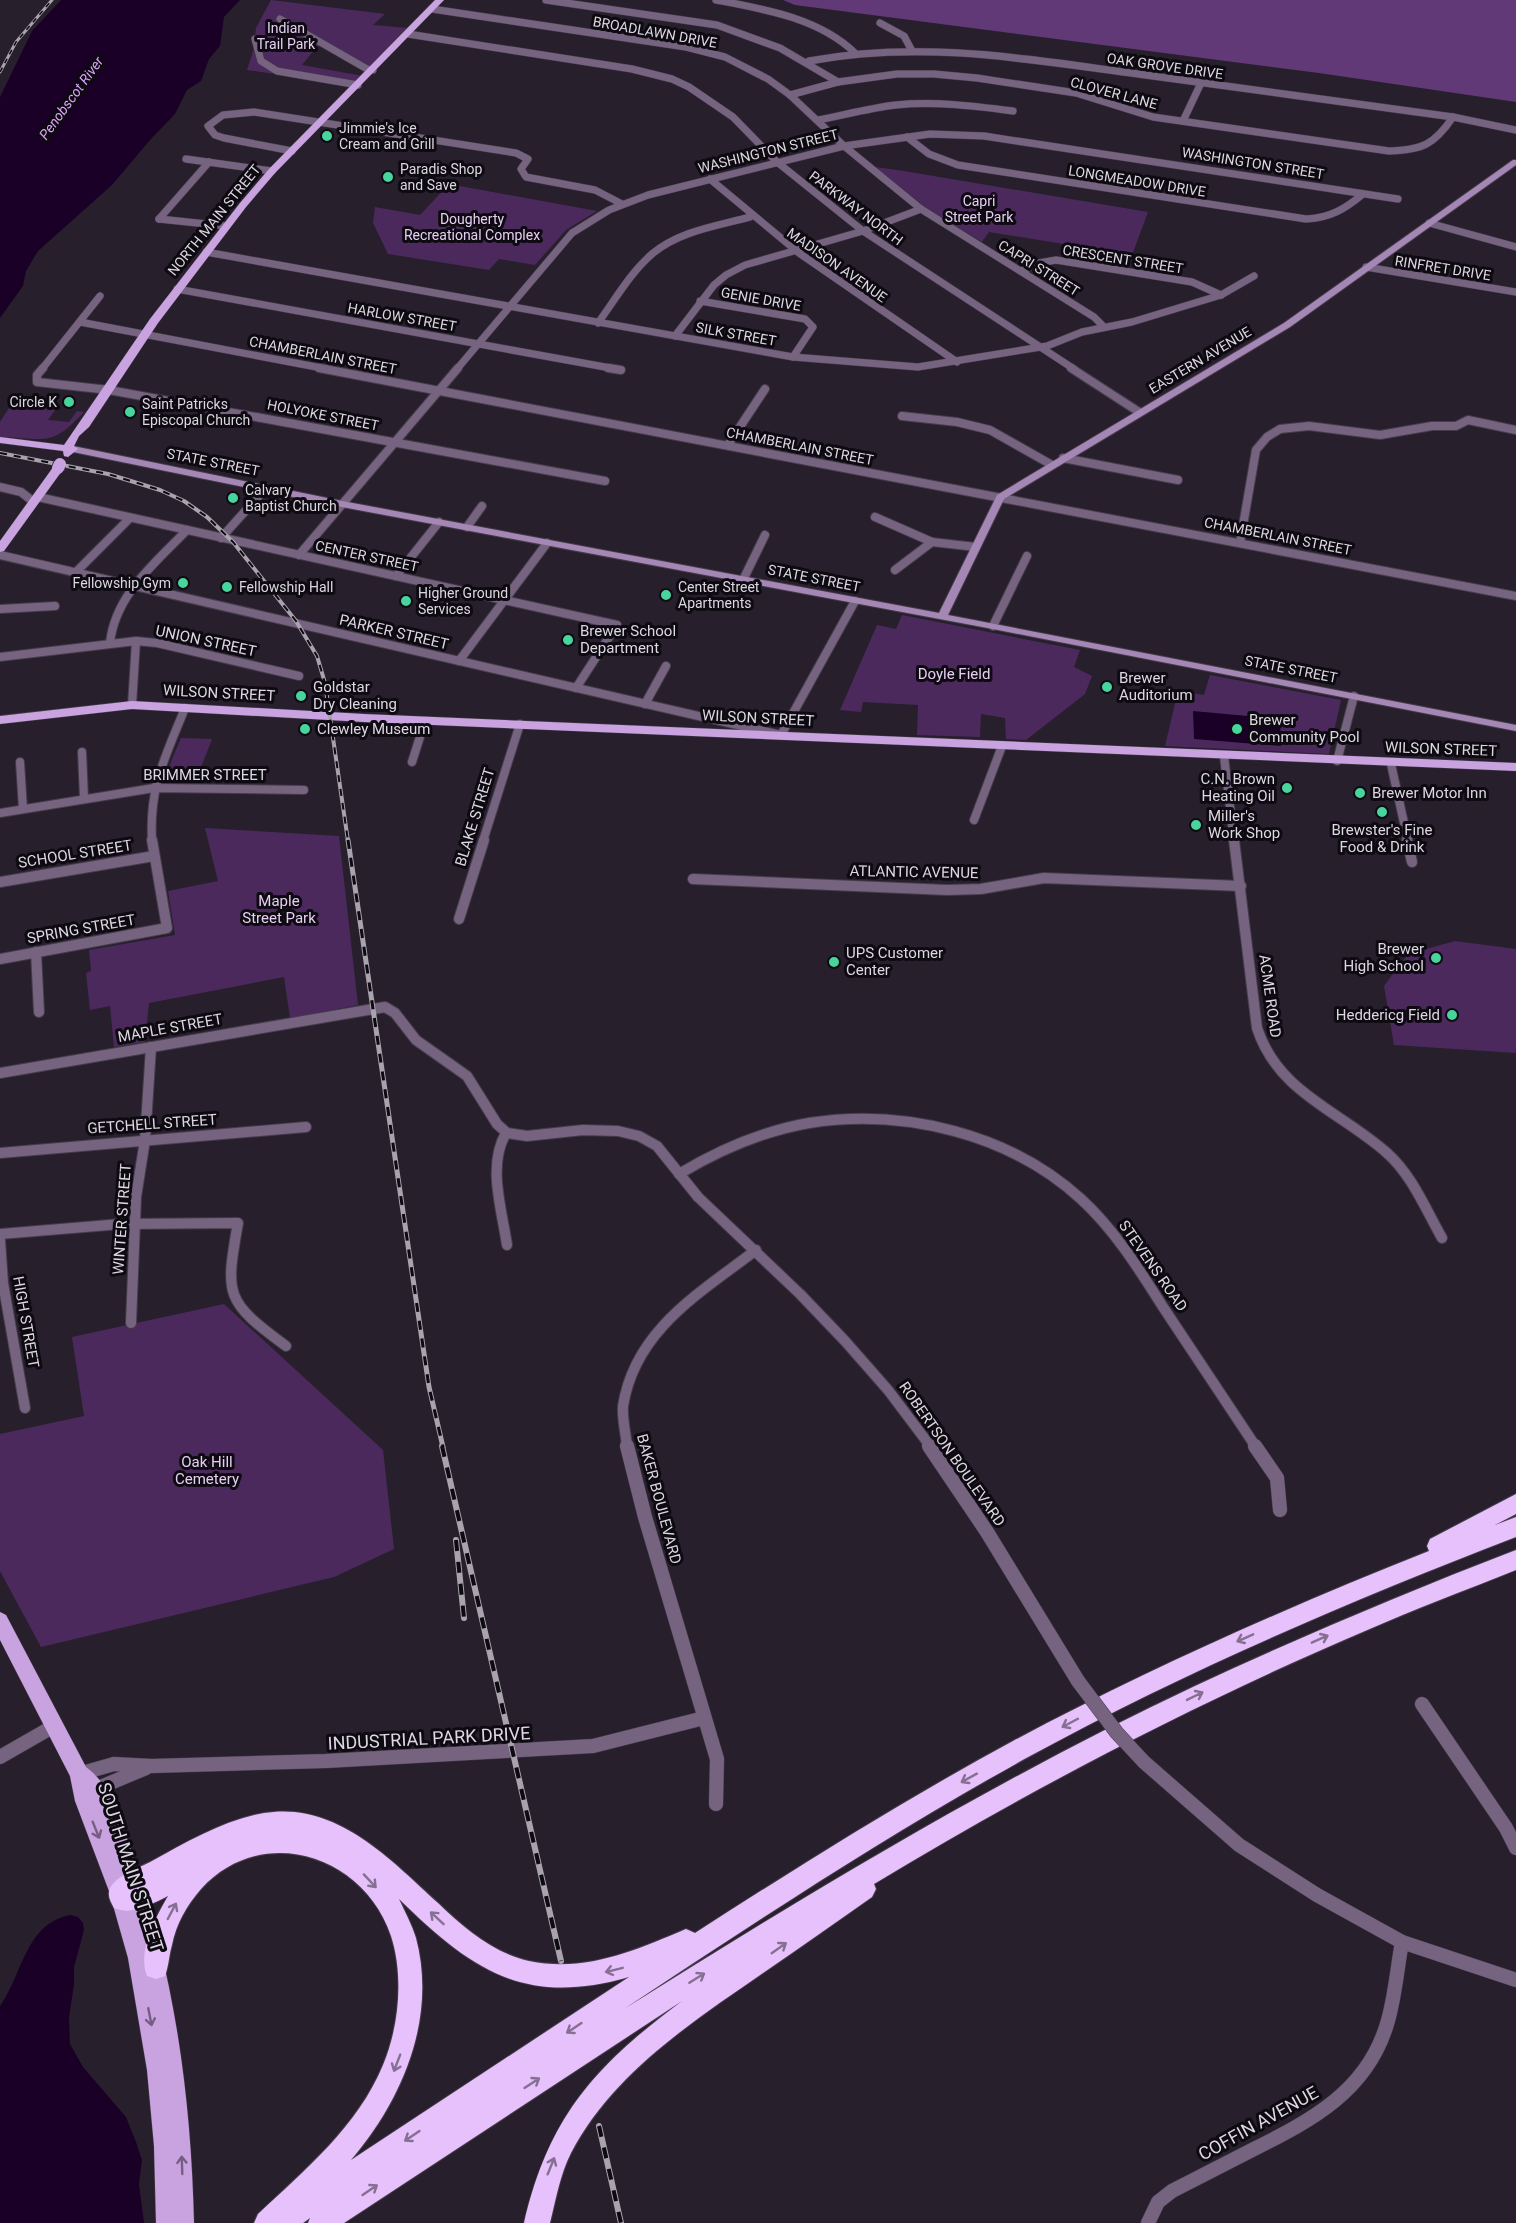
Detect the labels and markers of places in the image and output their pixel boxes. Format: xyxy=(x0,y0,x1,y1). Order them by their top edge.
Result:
place label: Jimmie's Ice Cream and Grill xyxy=(339,120,435,152)
marker: Jimmie's Ice Cream and Grill xyxy=(320,129,334,143)
place label: Paradis Shop and Save xyxy=(400,161,482,193)
marker: Paradis Shop and Save xyxy=(381,170,395,184)
place label: Circle K xyxy=(9,394,57,410)
marker: Circle K xyxy=(62,395,76,409)
place label: Saint Patricks Episcopal Church xyxy=(142,396,250,428)
marker: Saint Patricks Episcopal Church xyxy=(123,405,137,419)
place label: Calvary Baptist Church xyxy=(245,482,337,514)
marker: Calvary Baptist Church xyxy=(226,491,240,505)
place label: Fellowship Gym xyxy=(73,575,171,591)
marker: Fellowship Gym xyxy=(176,576,190,590)
place label: Fellowship Hall xyxy=(239,579,333,595)
place label: Center Street Apartments xyxy=(678,579,760,611)
marker: Fellowship Hall xyxy=(220,580,234,594)
place label: Higher Ground Services xyxy=(418,585,508,617)
marker: Center Street Apartments xyxy=(659,588,673,602)
marker: Higher Ground Services xyxy=(399,594,413,608)
place label: Brewer School Department xyxy=(580,622,676,657)
marker: Brewer School Department xyxy=(561,633,575,647)
place label: Brewer Auditorium xyxy=(1119,669,1193,704)
place label: Goldstar Dry Cleaning xyxy=(313,678,397,713)
marker: Brewer Auditorium xyxy=(1100,680,1114,694)
marker: Goldstar Dry Cleaning xyxy=(294,689,308,703)
place label: Brewer Community Pool xyxy=(1249,711,1360,746)
place label: Clewley Museum xyxy=(317,720,430,738)
marker: Clewley Museum xyxy=(298,722,312,736)
marker: Brewer Community Pool xyxy=(1230,722,1244,736)
place label: C.N. Brown Heating Oil xyxy=(1201,770,1275,805)
marker: C.N. Brown Heating Oil xyxy=(1280,781,1294,795)
place label: Brewer Motor Inn xyxy=(1372,784,1487,802)
marker: Brewer Motor Inn xyxy=(1353,786,1367,800)
marker: Brewster's Fine Food & Drink xyxy=(1375,805,1389,819)
place label: Miller's Work Shop xyxy=(1208,807,1280,842)
marker: Miller's Work Shop xyxy=(1189,818,1203,832)
place label: Brewster's Fine Food & Drink xyxy=(1332,821,1433,856)
place label: Brewer High School xyxy=(1343,940,1424,975)
place label: UPS Customer Center xyxy=(846,944,943,979)
marker: Brewer High School xyxy=(1429,951,1443,965)
marker: UPS Customer Center xyxy=(827,955,841,969)
place label: Heddericg Field xyxy=(1336,1006,1440,1024)
marker: Heddericg Field xyxy=(1445,1008,1459,1022)

